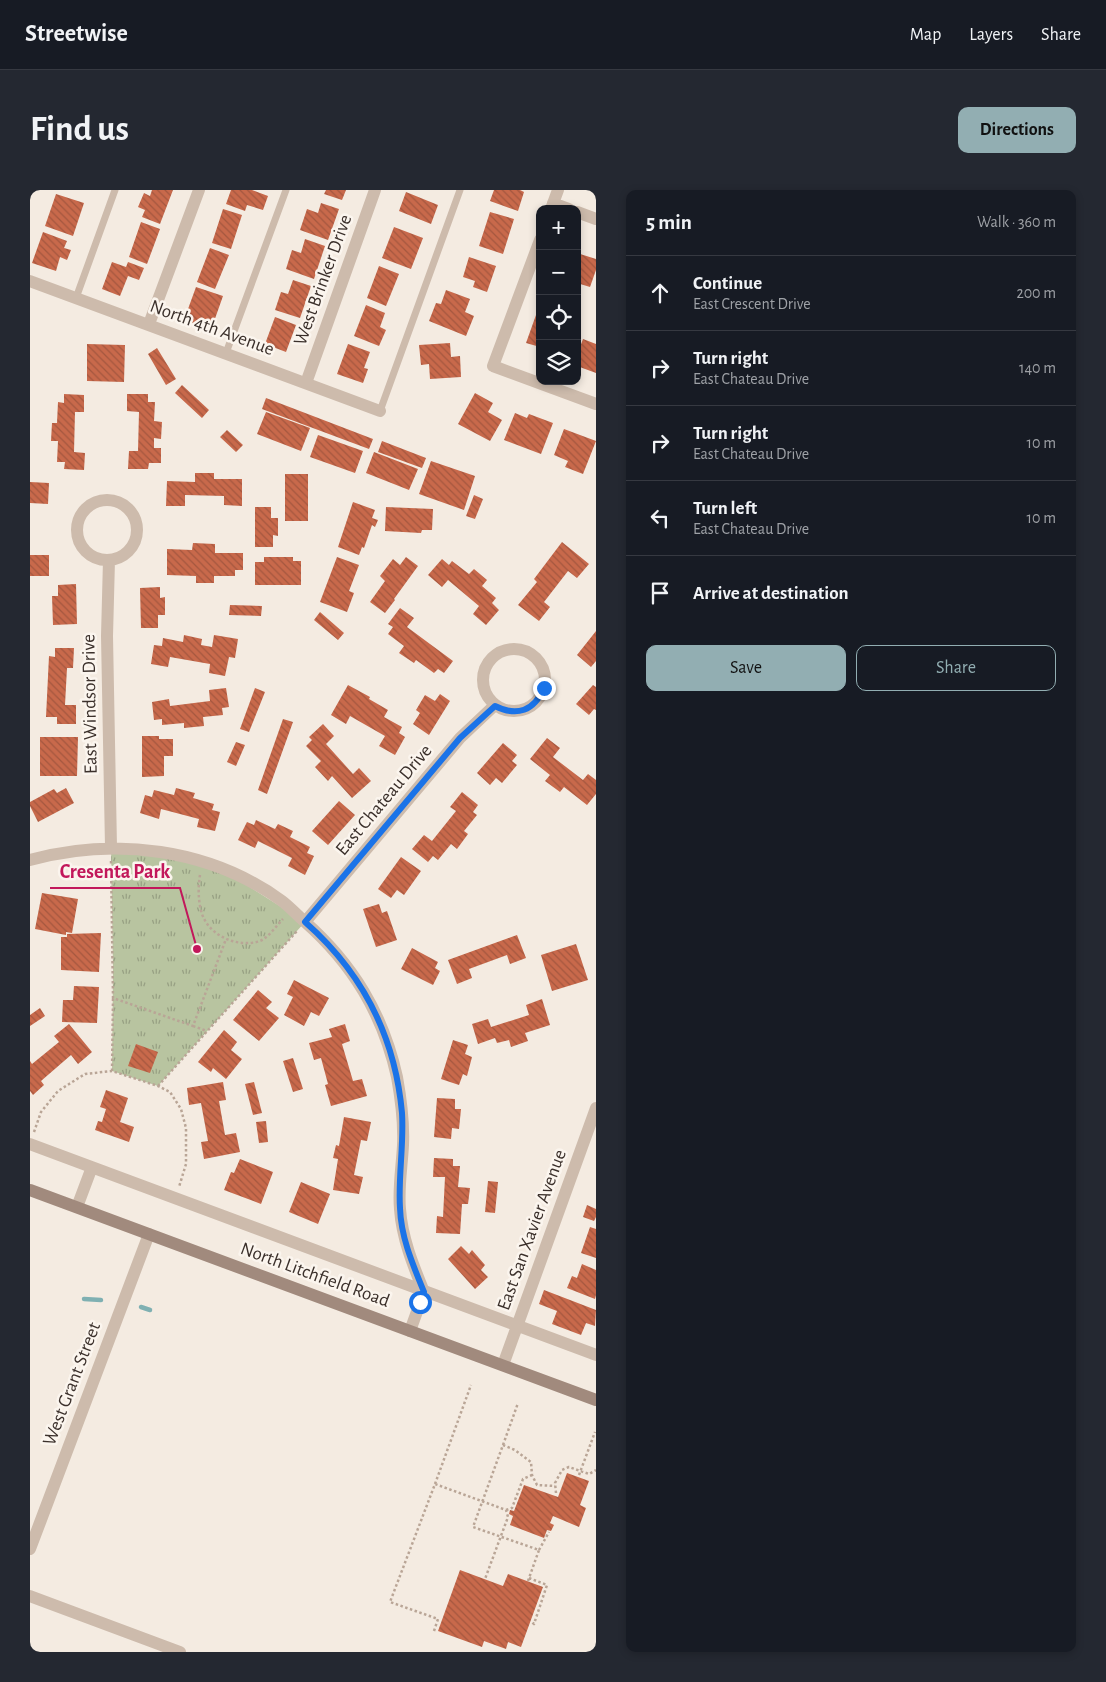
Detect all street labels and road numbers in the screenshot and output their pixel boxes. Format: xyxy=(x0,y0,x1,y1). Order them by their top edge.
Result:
street label: West Brinker Drive xyxy=(291,212,355,348)
street label: North 4th Avenue xyxy=(147,297,277,359)
street label: East Windsor Drive xyxy=(79,634,101,774)
street label: East Chateau Drive xyxy=(332,741,436,859)
street label: East San Xavier Avenue xyxy=(494,1147,570,1313)
street label: North Litchfield Road xyxy=(238,1239,392,1311)
street label: West Grant Street xyxy=(40,1320,104,1448)

